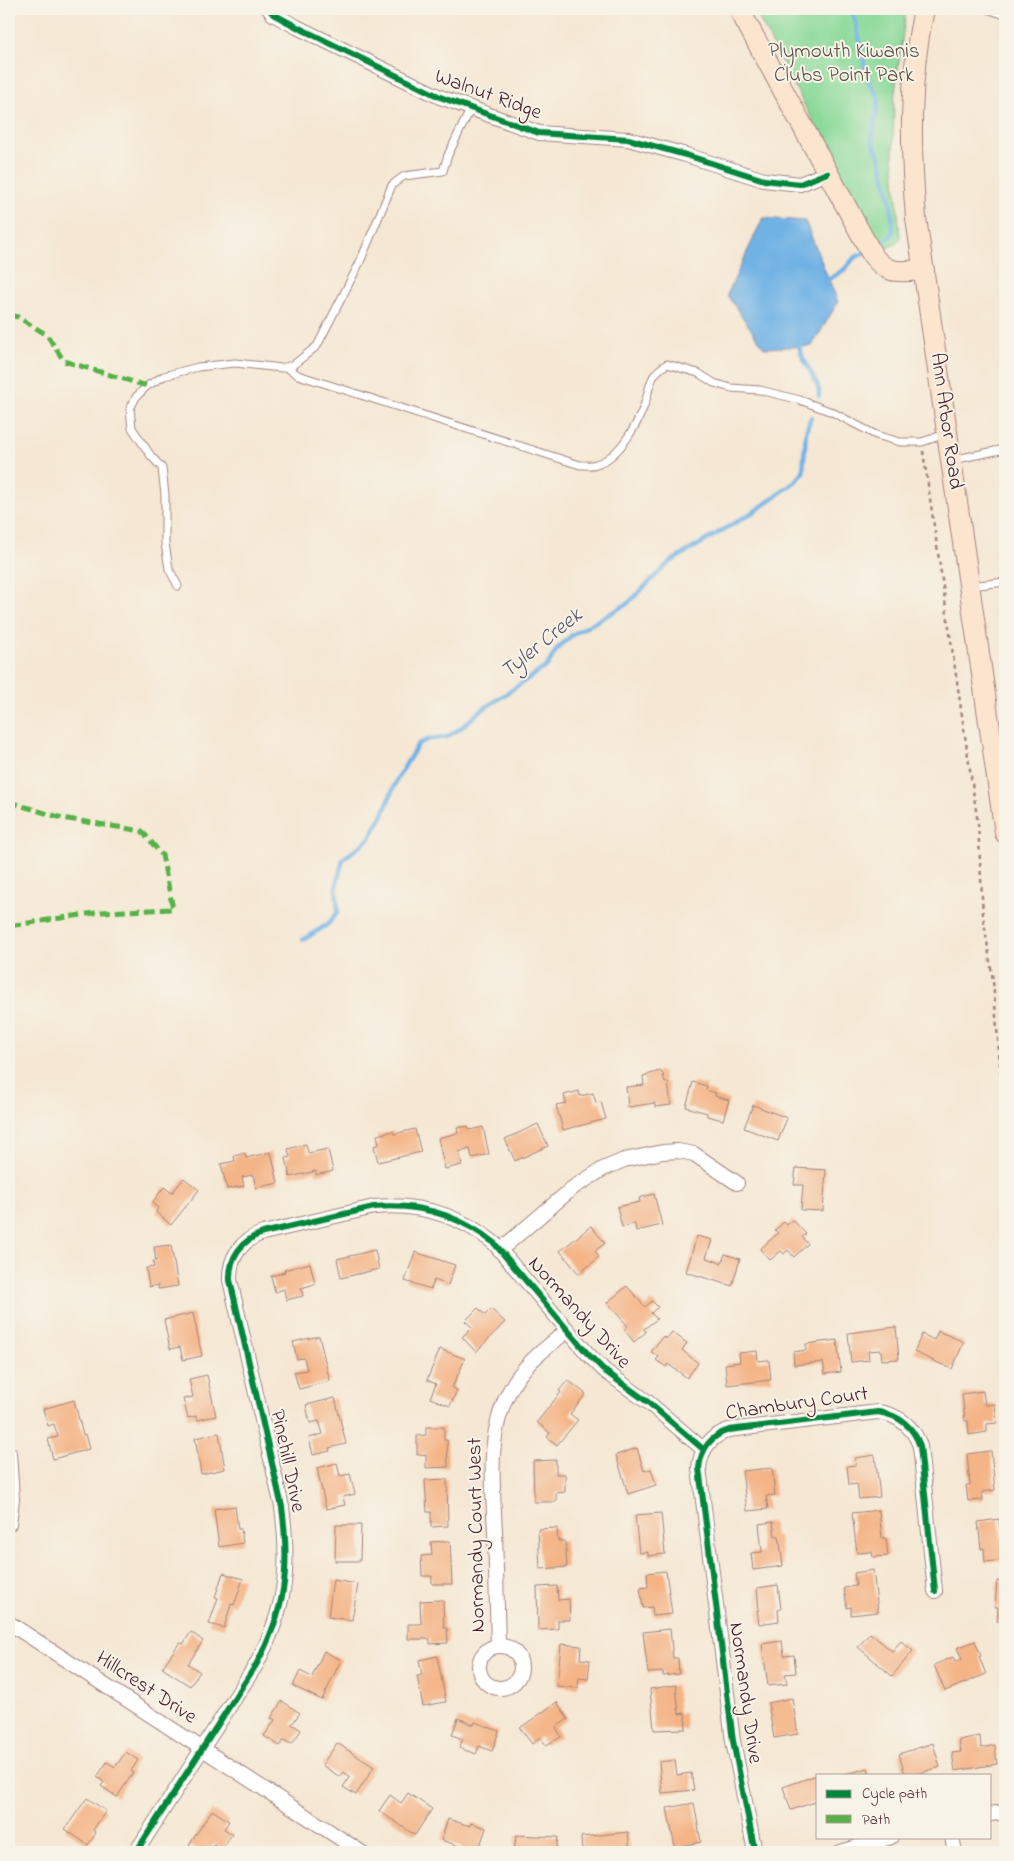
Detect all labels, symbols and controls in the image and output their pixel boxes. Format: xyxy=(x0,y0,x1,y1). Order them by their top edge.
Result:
park label: Plymouth Kiwanis Clubs Point Park xyxy=(768,37,920,91)
street label: Walnut Ridge xyxy=(430,62,546,130)
street label: Ann Arbor Road xyxy=(922,351,970,492)
water label: Tyler Creek xyxy=(494,600,591,687)
street label: Normandy Drive xyxy=(519,1250,638,1378)
street label: Chambury Court xyxy=(724,1379,870,1431)
street label: Pinehill Drive xyxy=(261,1407,313,1516)
street label: Normandy Court West xyxy=(460,1437,496,1633)
street label: Normandy Drive xyxy=(718,1621,770,1766)
street label: Hillcrest Drive xyxy=(90,1644,203,1732)
legend xyxy=(816,1774,992,1838)
text: Cycle path xyxy=(862,1783,927,1806)
text: Path xyxy=(862,1809,890,1831)

